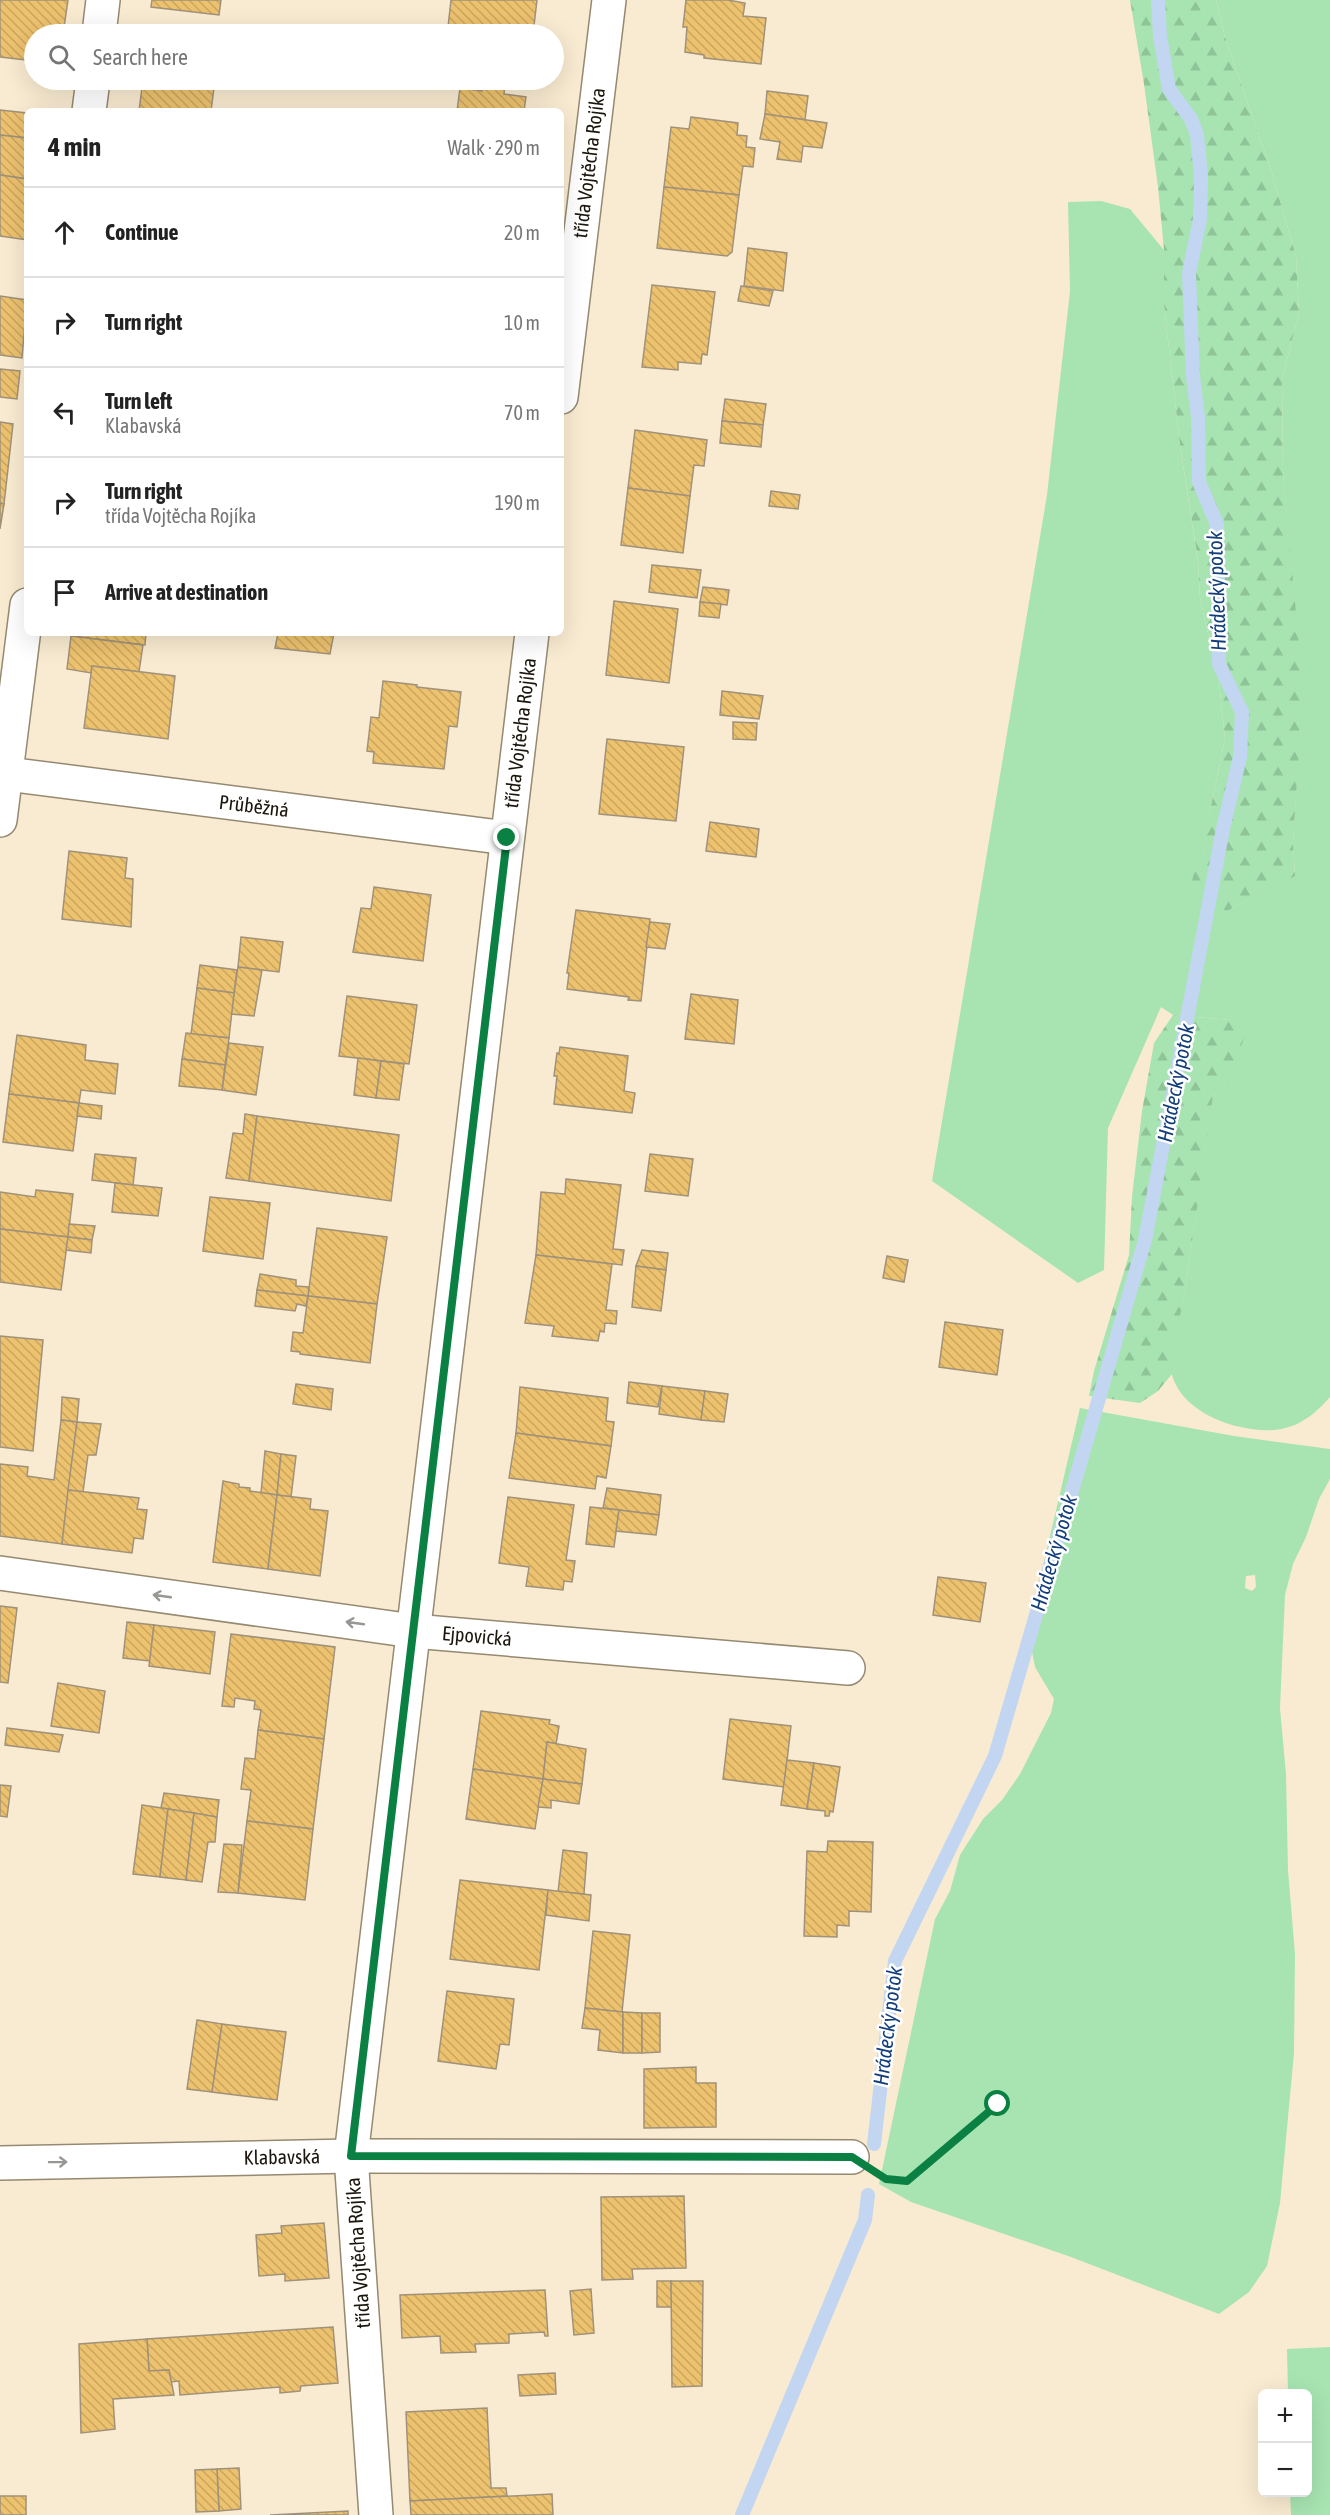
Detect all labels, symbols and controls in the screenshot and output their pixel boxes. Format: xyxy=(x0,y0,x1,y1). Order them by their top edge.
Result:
search box xyxy=(24,24,564,90)
icon: search xyxy=(45,41,78,74)
text: Search here xyxy=(93,44,188,70)
street label: třída Vojtěcha Rojíka xyxy=(568,86,609,239)
text: 4 min xyxy=(48,132,101,162)
text: Walk · 290 m xyxy=(448,136,540,159)
icon: ahead xyxy=(48,216,81,249)
text: Continue xyxy=(105,219,179,245)
text: 20 m xyxy=(504,221,540,244)
icon: right xyxy=(48,306,81,339)
text: Turn right xyxy=(105,309,182,335)
text: 10 m xyxy=(504,311,540,334)
text: Turn left xyxy=(105,388,172,414)
icon: left xyxy=(48,396,81,429)
text: 70 m xyxy=(504,401,540,424)
text: Klabavská xyxy=(105,414,182,437)
text: Turn right xyxy=(105,478,182,504)
icon: right xyxy=(48,486,81,519)
text: 190 m xyxy=(495,491,540,514)
text: třída Vojtěcha Rojíka xyxy=(105,504,256,527)
water label: Hrádecký potok xyxy=(1202,530,1230,651)
icon: arrive xyxy=(48,576,81,609)
text: Arrive at destination xyxy=(105,579,268,605)
street label: třída Vojtěcha Rojíka xyxy=(499,656,540,809)
street label: Průběžná xyxy=(218,790,290,821)
route end xyxy=(493,824,519,850)
water label: Hrádecký potok xyxy=(1152,1021,1198,1144)
water label: Hrádecký potok xyxy=(1025,1491,1081,1614)
one-way arrow xyxy=(152,1590,172,1601)
one-way arrow xyxy=(346,1617,365,1628)
street label: Ejpovická xyxy=(441,1621,513,1650)
water label: Hrádecký potok xyxy=(868,1964,906,2087)
route start xyxy=(984,2090,1010,2116)
street label: Klabavská xyxy=(243,2144,320,2169)
one-way arrow xyxy=(48,2156,68,2167)
street label: třída Vojtěcha Rojíka xyxy=(341,2177,374,2329)
map controls xyxy=(1258,2389,1312,2497)
button: + xyxy=(1258,2389,1312,2443)
button: − xyxy=(1258,2443,1312,2497)

